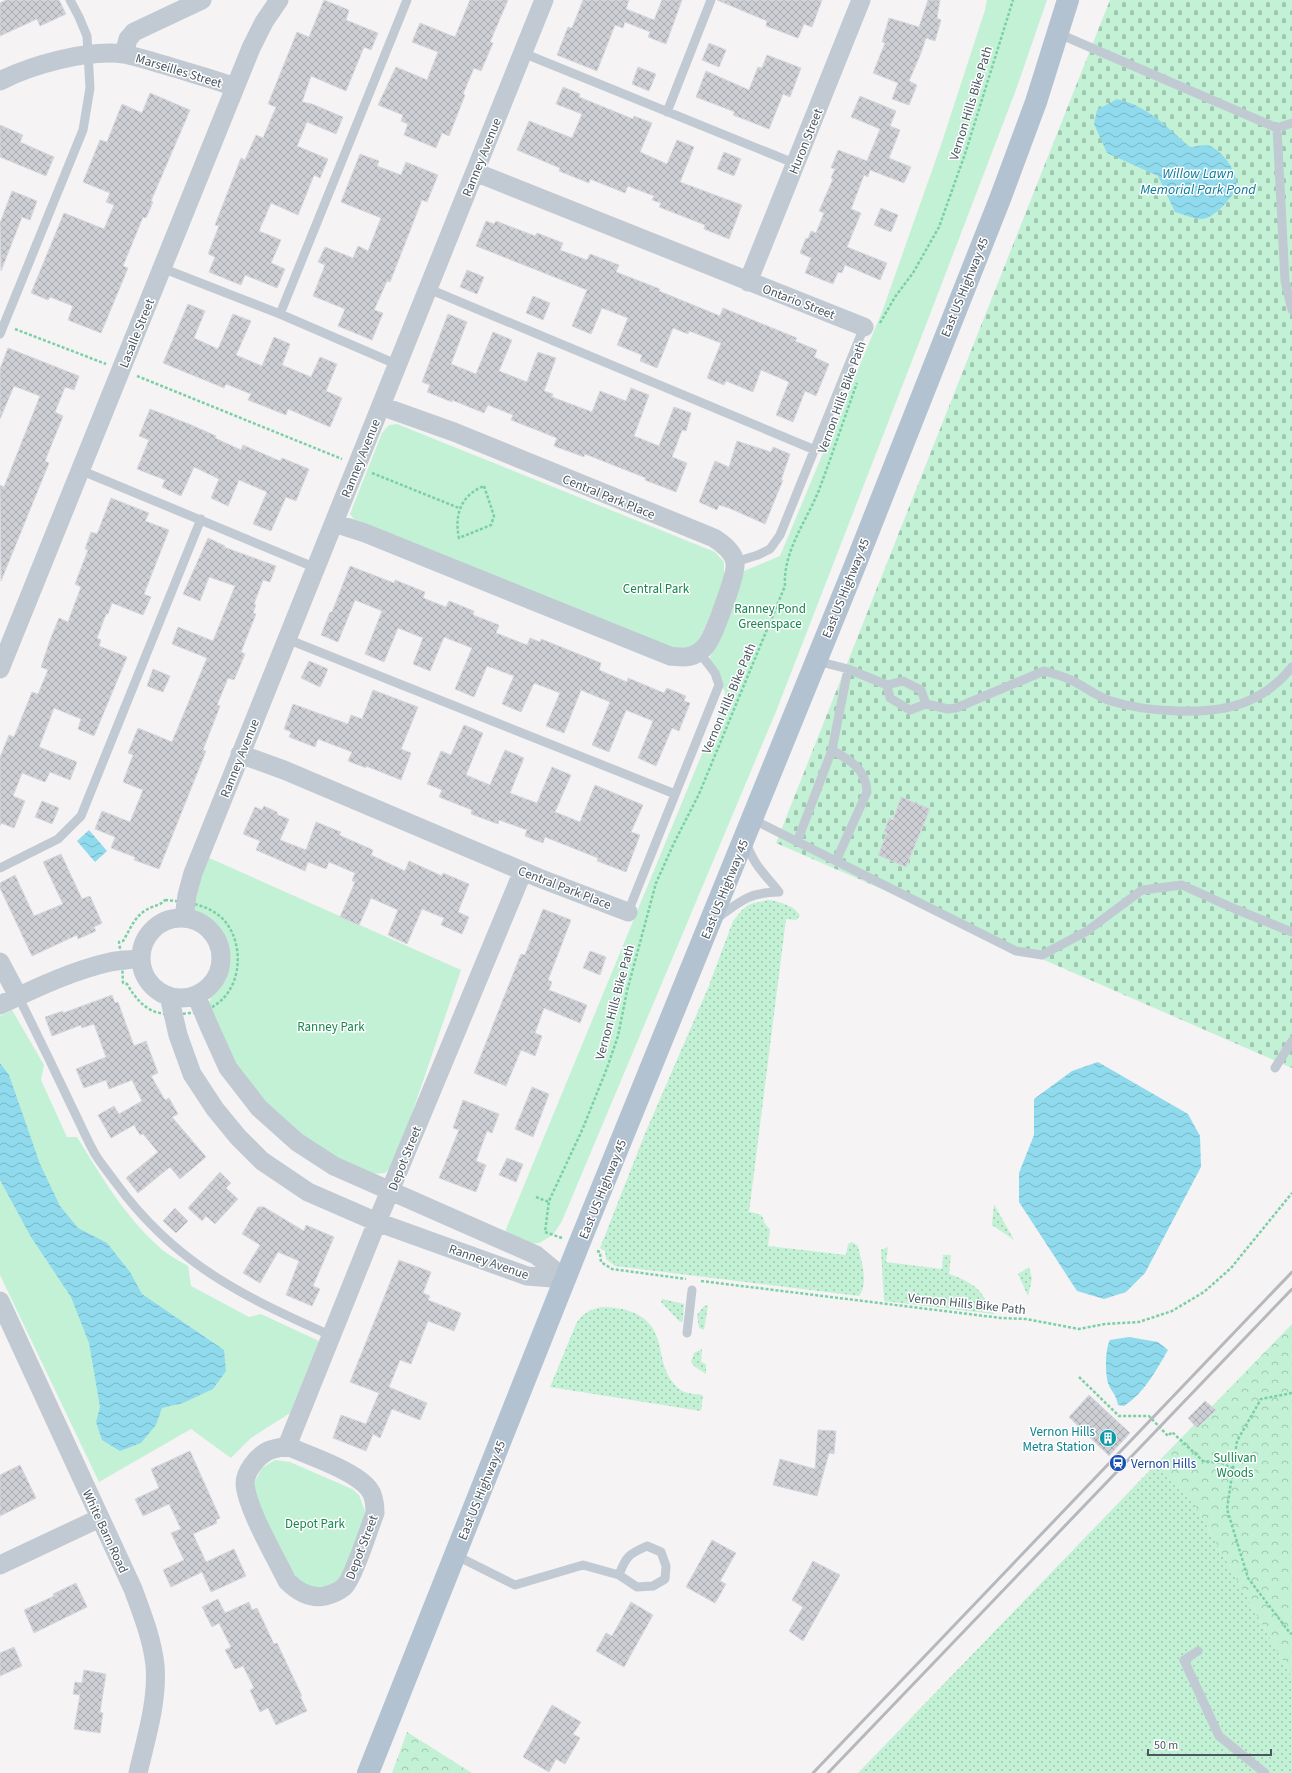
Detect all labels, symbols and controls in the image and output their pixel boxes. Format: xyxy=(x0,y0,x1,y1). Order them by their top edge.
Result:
street label: Vernon Hills Bike Path xyxy=(945,44,997,163)
street label: Marseilles Street xyxy=(133,49,225,93)
street label: Huron Street xyxy=(785,105,827,177)
street label: Ranney Avenue xyxy=(458,115,506,199)
water label: Willow Lawn Memorial Park Pond xyxy=(1140,164,1256,200)
street label: East US Highway 45 xyxy=(937,235,993,340)
street label: Ontario Street xyxy=(760,280,838,324)
street label: Lasalle Street xyxy=(115,296,159,371)
street label: Vernon Hills Bike Path xyxy=(813,339,871,456)
street label: Ranney Avenue xyxy=(337,416,385,500)
street label: Central Park Place xyxy=(560,470,658,524)
street label: East US Highway 45 xyxy=(818,536,874,641)
park label: Central Park xyxy=(623,580,690,598)
park label: Ranney Pond Greenspace xyxy=(734,600,806,633)
street label: Vernon Hills Bike Path xyxy=(698,640,760,756)
street label: Ranney Avenue xyxy=(216,716,264,800)
street label: East US Highway 45 xyxy=(697,837,753,942)
street label: Central Park Place xyxy=(516,862,614,914)
street label: Vernon Hills Bike Path xyxy=(591,943,639,1062)
park label: Ranney Park xyxy=(297,1018,365,1036)
street label: Depot Street xyxy=(384,1123,426,1193)
street label: East US Highway 45 xyxy=(575,1137,631,1242)
street label: Ranney Avenue xyxy=(446,1240,531,1284)
street label: Vernon Hills Bike Path xyxy=(907,1289,1027,1319)
place label: Vernon Hills Metra Station xyxy=(1023,1423,1096,1456)
building icon: Vernon Hills Metra Station xyxy=(1098,1428,1118,1448)
street label: East US Highway 45 xyxy=(454,1438,510,1543)
park label: Sullivan Woods xyxy=(1213,1449,1257,1482)
station icon: Vernon Hills xyxy=(1108,1453,1128,1473)
place label: Vernon Hills xyxy=(1131,1455,1197,1473)
street label: White Barn Road xyxy=(78,1487,132,1576)
street label: Depot Street xyxy=(341,1512,383,1582)
park label: Depot Park xyxy=(285,1515,345,1533)
scale bar xyxy=(1148,1731,1271,1757)
text: 50 m xyxy=(1154,1737,1178,1754)

